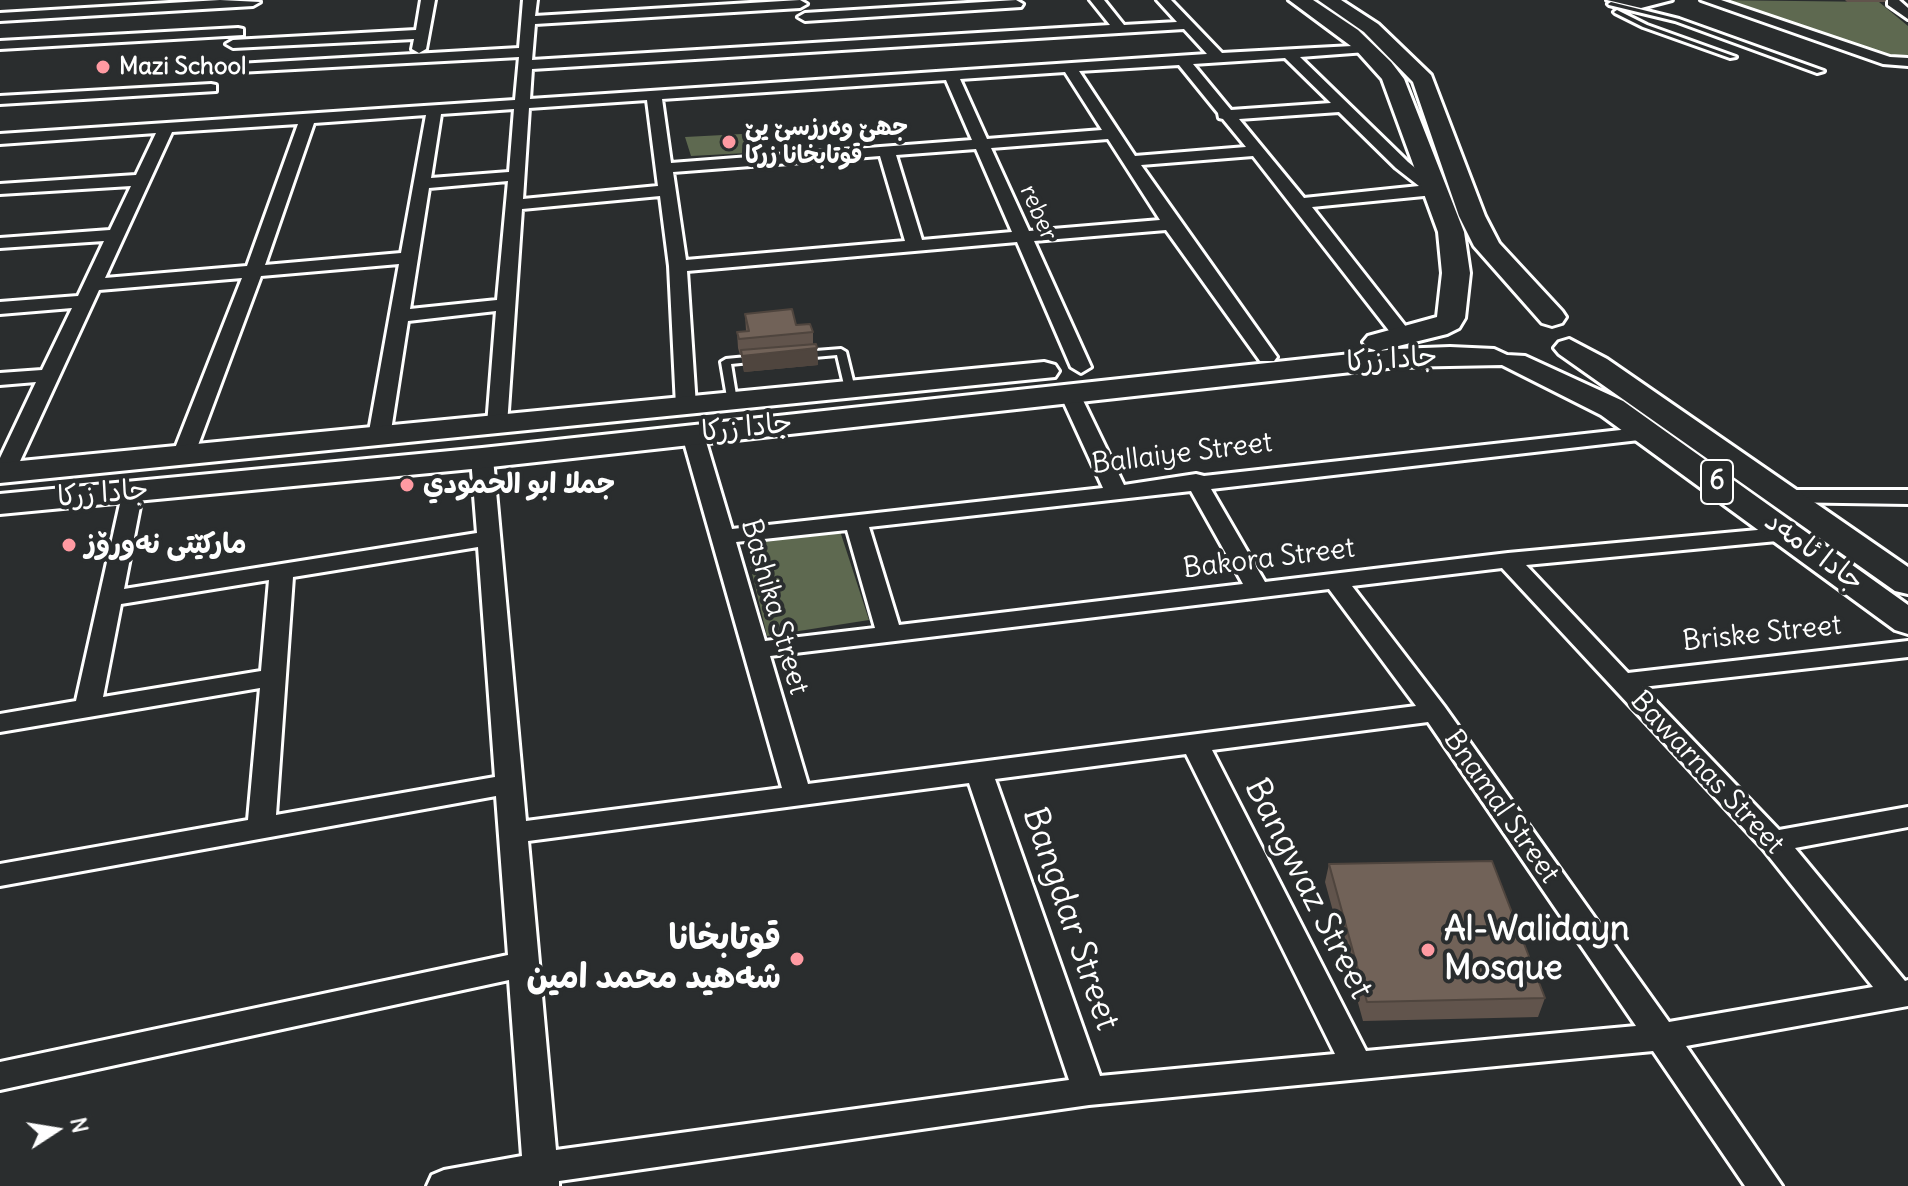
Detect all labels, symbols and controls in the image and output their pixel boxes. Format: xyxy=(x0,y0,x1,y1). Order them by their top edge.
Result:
place label: Mazi School xyxy=(119,53,246,81)
marker: Mazi School xyxy=(94,58,112,76)
place label: جھێ وەرزسێ یێ قوتابخانا زرکا xyxy=(745,114,908,170)
marker: جھێ وەرزسێ یێ قوتابخانا زرکا xyxy=(720,133,738,151)
street label: reber xyxy=(1013,181,1063,245)
street label: جادا زرکا xyxy=(1345,340,1439,380)
street label: جادا زرکا xyxy=(700,407,794,449)
street label: Ballaiye Street xyxy=(1090,426,1274,482)
road number: 6 xyxy=(1701,460,1733,504)
place label: جملا ابو الحمودي xyxy=(423,468,615,502)
street label: جادا زرکا xyxy=(56,473,150,515)
marker: جملا ابو الحمودي xyxy=(398,476,416,494)
street label: جادا ئامەد xyxy=(1758,505,1870,599)
street label: Bashika Street xyxy=(733,515,815,699)
place label: مارکێتی نەورۆز xyxy=(85,528,246,562)
street label: Bakora Street xyxy=(1181,532,1357,586)
marker: مارکێتی نەورۆز xyxy=(60,536,78,554)
street label: Briske Street xyxy=(1681,609,1843,659)
street label: Bawarnas Street xyxy=(1623,685,1791,861)
street label: Bnamal Street xyxy=(1436,724,1566,890)
street label: Bangwaz Street xyxy=(1235,772,1381,1006)
street label: Bangdar Street xyxy=(1013,802,1127,1036)
place label: Al-Walidayn Mosque xyxy=(1444,910,1630,990)
place label: قوتابخانا شەهید محمد امین xyxy=(526,919,781,998)
marker: Al-Walidayn Mosque xyxy=(1419,941,1437,959)
marker: قوتابخانا شەهید محمد امین xyxy=(788,950,806,968)
north arrow xyxy=(16,1090,96,1170)
text: N xyxy=(64,1115,95,1135)

